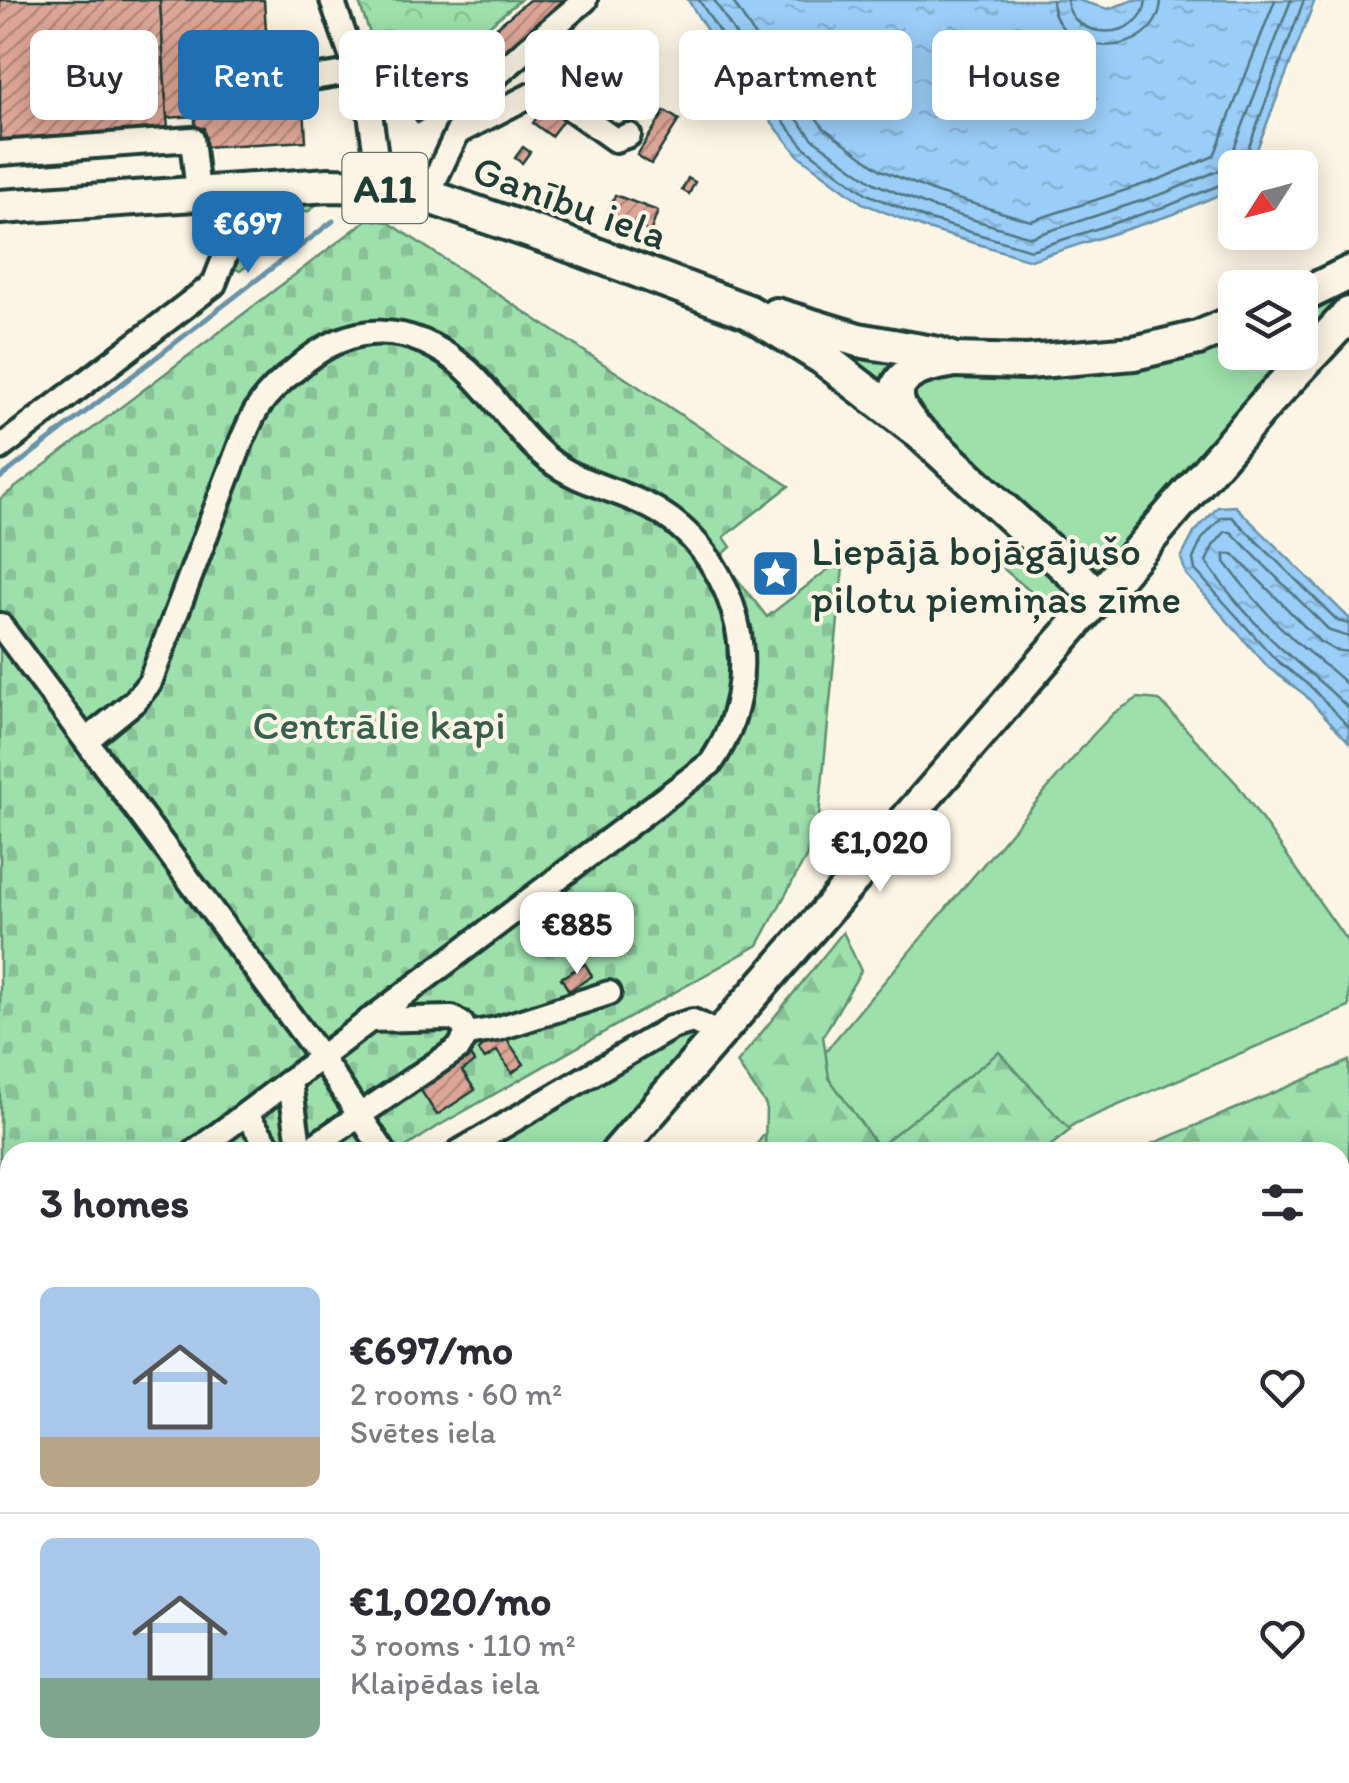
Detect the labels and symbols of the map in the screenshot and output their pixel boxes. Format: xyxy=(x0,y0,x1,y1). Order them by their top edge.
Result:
street label: Ganību iela xyxy=(466,143,674,261)
north arrow xyxy=(1218,150,1318,250)
road number: A11 xyxy=(342,153,428,223)
pin: €697 xyxy=(189,191,307,276)
place label: Liepājā bojāgājušo pilotu piemiņas zīme xyxy=(811,525,1181,624)
place icon: Liepājā bojāgājušo pilotu piemiņas zīme xyxy=(750,548,802,600)
park label: Centrālie kapi xyxy=(252,699,506,750)
pin: €1,020 xyxy=(799,810,961,895)
pin: €885 xyxy=(518,892,636,977)

